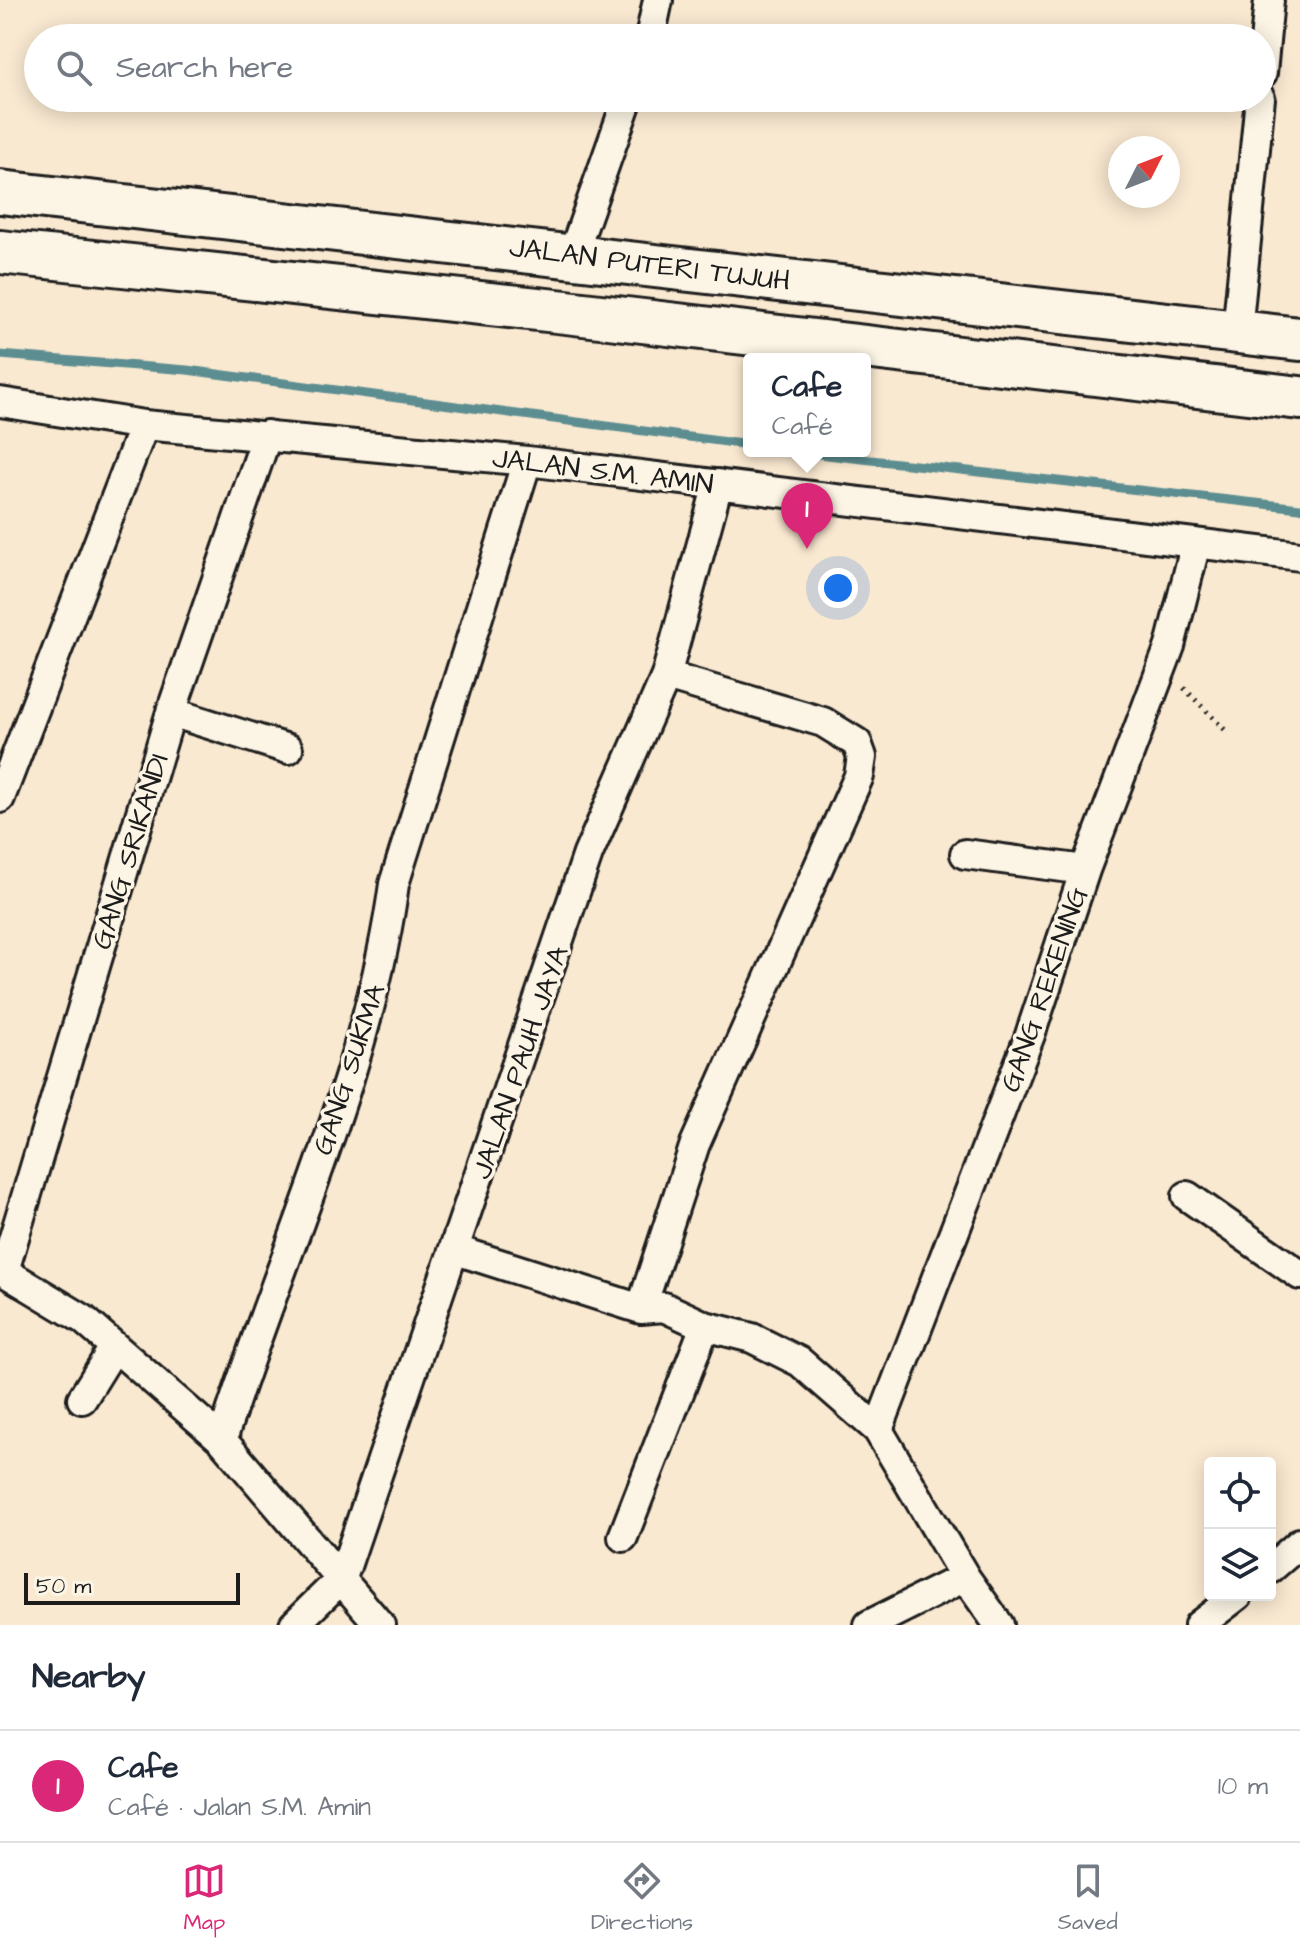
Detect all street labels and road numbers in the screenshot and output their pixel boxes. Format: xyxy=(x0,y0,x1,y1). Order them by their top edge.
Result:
street label: JALAN PUTERI TUJUH xyxy=(507,228,792,301)
street label: JALAN S.M. AMIN xyxy=(490,439,715,504)
street label: GANG SRIKANDI xyxy=(82,749,179,954)
street label: GANG REKENING xyxy=(991,882,1098,1097)
street label: JALAN PAUH JAYA xyxy=(462,941,579,1184)
street label: GANG SUKMA xyxy=(303,979,395,1160)

